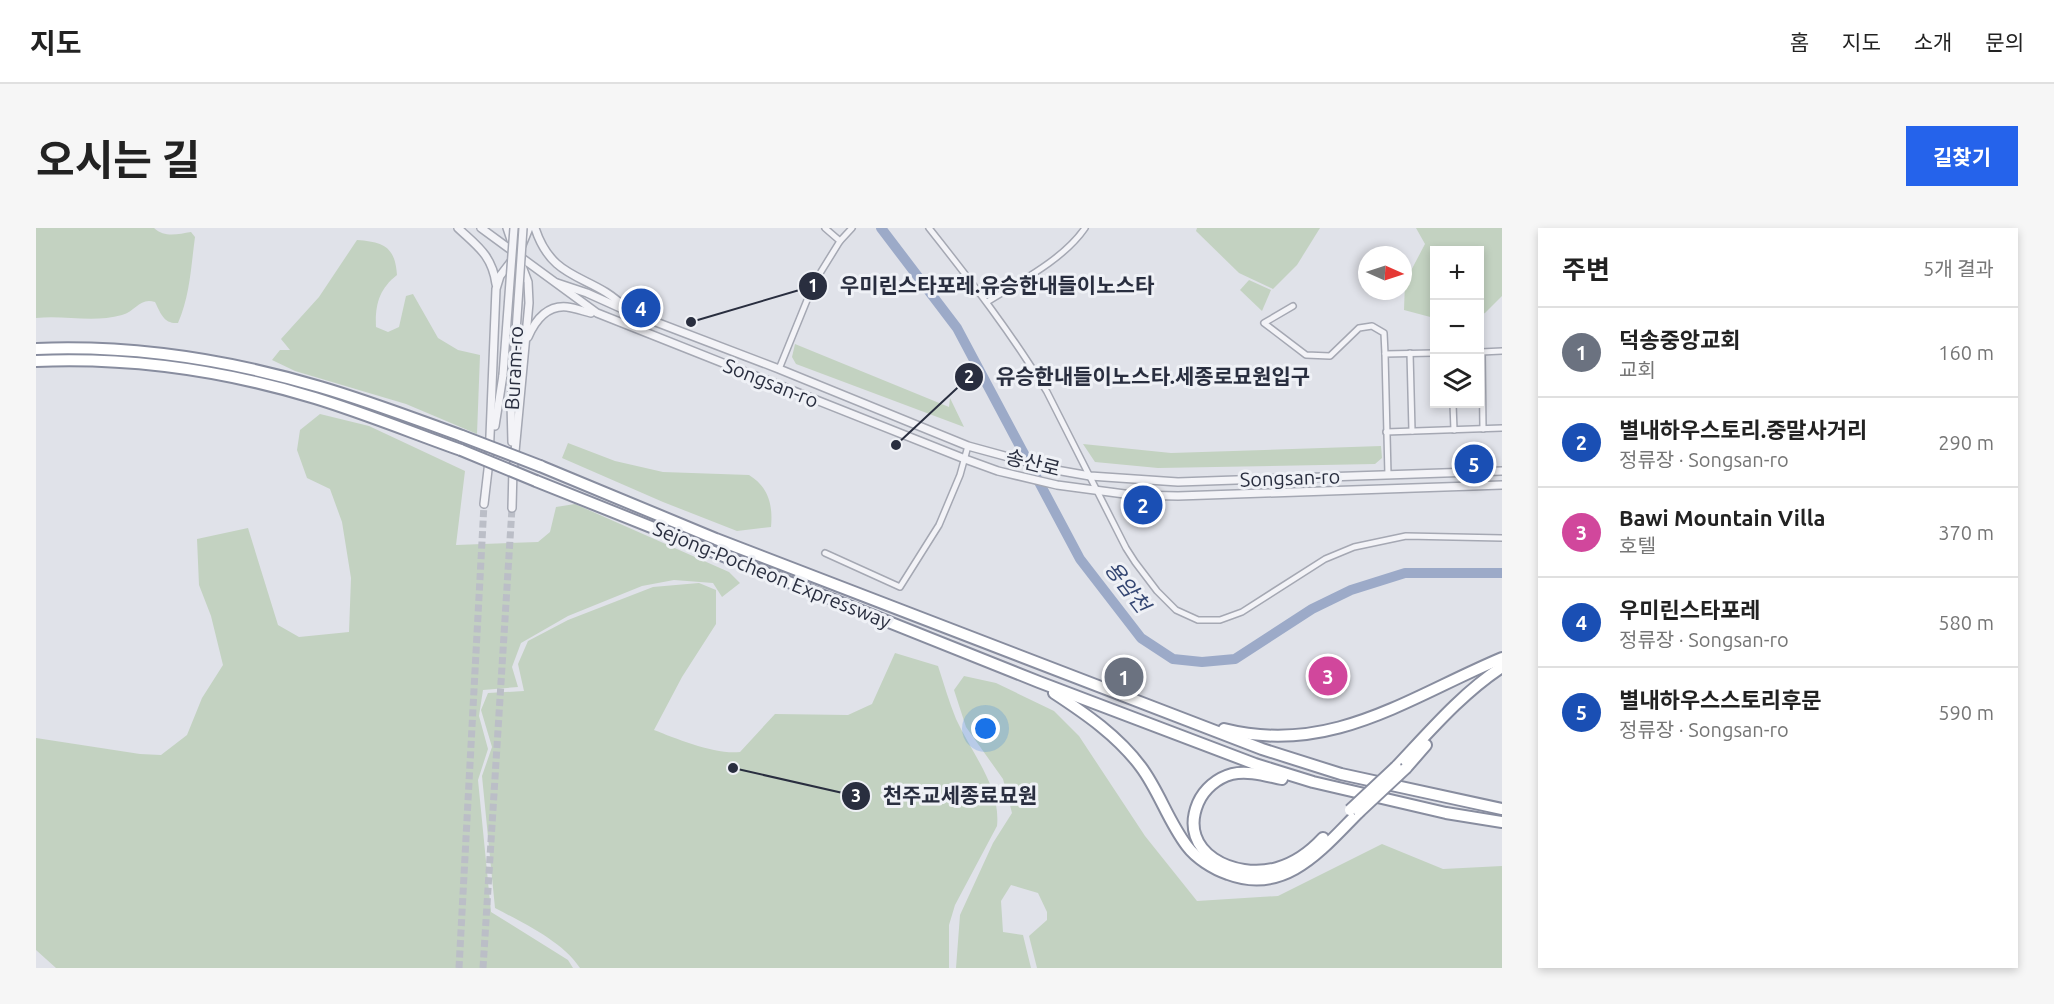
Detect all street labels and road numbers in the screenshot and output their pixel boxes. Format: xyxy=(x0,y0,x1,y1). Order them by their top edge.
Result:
street label: Buram-ro xyxy=(500,325,527,411)
street label: Songsan-ro xyxy=(720,353,822,412)
street label: 송산로 xyxy=(1004,445,1063,480)
street label: Songsan-ro xyxy=(1239,464,1341,491)
street label: Sejong-Pocheon Expressway xyxy=(650,516,895,633)

